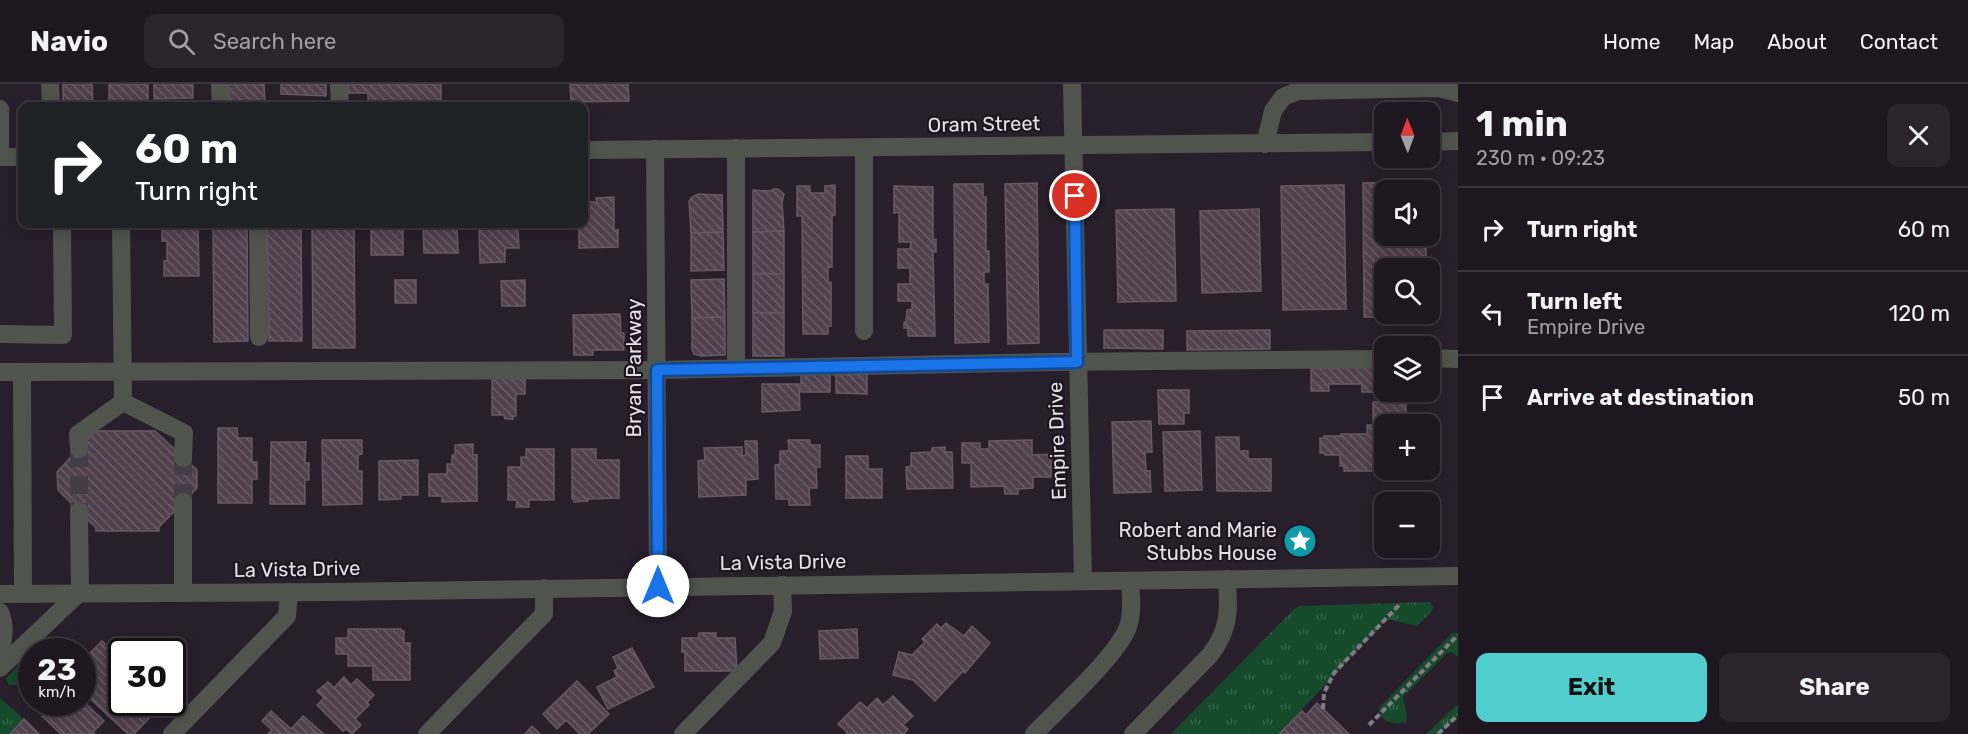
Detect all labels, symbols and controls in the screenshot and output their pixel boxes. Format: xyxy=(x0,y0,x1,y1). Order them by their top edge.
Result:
search box xyxy=(144,14,564,68)
text: Navio xyxy=(30,25,108,58)
icon: search xyxy=(165,25,198,58)
text: Search here xyxy=(213,28,336,55)
text: Home xyxy=(1603,29,1660,54)
text: Map xyxy=(1693,29,1734,54)
text: About xyxy=(1767,29,1827,54)
text: Contact xyxy=(1860,29,1938,54)
north arrow xyxy=(1374,102,1440,168)
map controls xyxy=(1374,102,1440,558)
text: 1 min xyxy=(1476,102,1568,145)
button: close xyxy=(1887,104,1950,167)
street label: Oram Street xyxy=(928,111,1041,137)
text: 60 m xyxy=(135,124,238,174)
icon: right xyxy=(36,126,114,204)
text: 230 m · 09:23 xyxy=(1476,146,1605,170)
pin xyxy=(1049,170,1100,221)
text: Turn right xyxy=(135,175,258,207)
icon: arrive xyxy=(1058,179,1091,212)
button: sound xyxy=(1374,180,1440,246)
icon: right xyxy=(1476,213,1509,246)
text: Turn right xyxy=(1527,216,1637,243)
text: 60 m xyxy=(1898,216,1950,243)
button: search xyxy=(1374,258,1440,324)
text: Turn left xyxy=(1527,288,1622,315)
icon: left xyxy=(1476,297,1509,330)
street label: Bryan Parkway xyxy=(622,299,646,437)
text: 120 m xyxy=(1889,300,1950,327)
text: Empire Drive xyxy=(1527,315,1645,339)
button: layers xyxy=(1374,336,1440,402)
street label: Empire Drive xyxy=(1043,381,1071,501)
icon: arrive xyxy=(1476,381,1509,414)
text: Arrive at destination xyxy=(1527,384,1754,411)
text: 50 m xyxy=(1898,384,1950,411)
button: + xyxy=(1374,414,1440,480)
button: − xyxy=(1374,492,1440,558)
place label: Robert and Marie Stubbs House xyxy=(1119,518,1277,565)
place icon: Robert and Marie Stubbs House xyxy=(1282,523,1318,559)
street label: La Vista Drive xyxy=(719,549,847,575)
position arrow xyxy=(626,554,690,618)
street label: La Vista Drive xyxy=(233,556,361,582)
speed limit sign: 30 xyxy=(108,638,186,716)
text: 23 xyxy=(37,652,77,688)
button: Exit xyxy=(1476,653,1707,722)
button: Share xyxy=(1719,653,1950,722)
text: km/h xyxy=(38,683,76,701)

